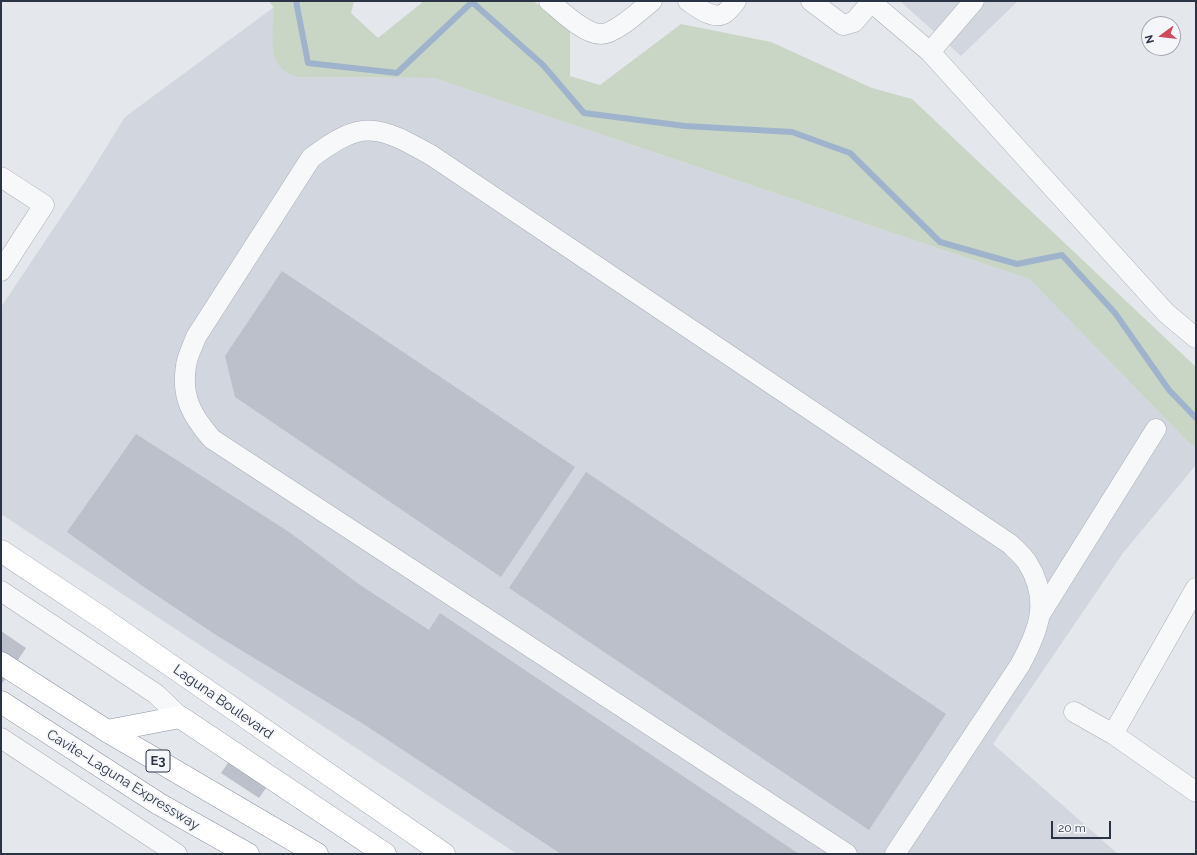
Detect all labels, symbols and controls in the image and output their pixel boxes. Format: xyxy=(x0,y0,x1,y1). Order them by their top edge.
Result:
north arrow xyxy=(1141,16,1181,56)
text: N xyxy=(1143,33,1157,45)
street label: Laguna Boulevard xyxy=(170,661,276,743)
street label: Cavite–Laguna Expressway xyxy=(43,726,203,834)
road number: E3 xyxy=(146,750,170,772)
scale bar xyxy=(1053,813,1113,839)
text: 20 m xyxy=(1058,821,1086,835)

